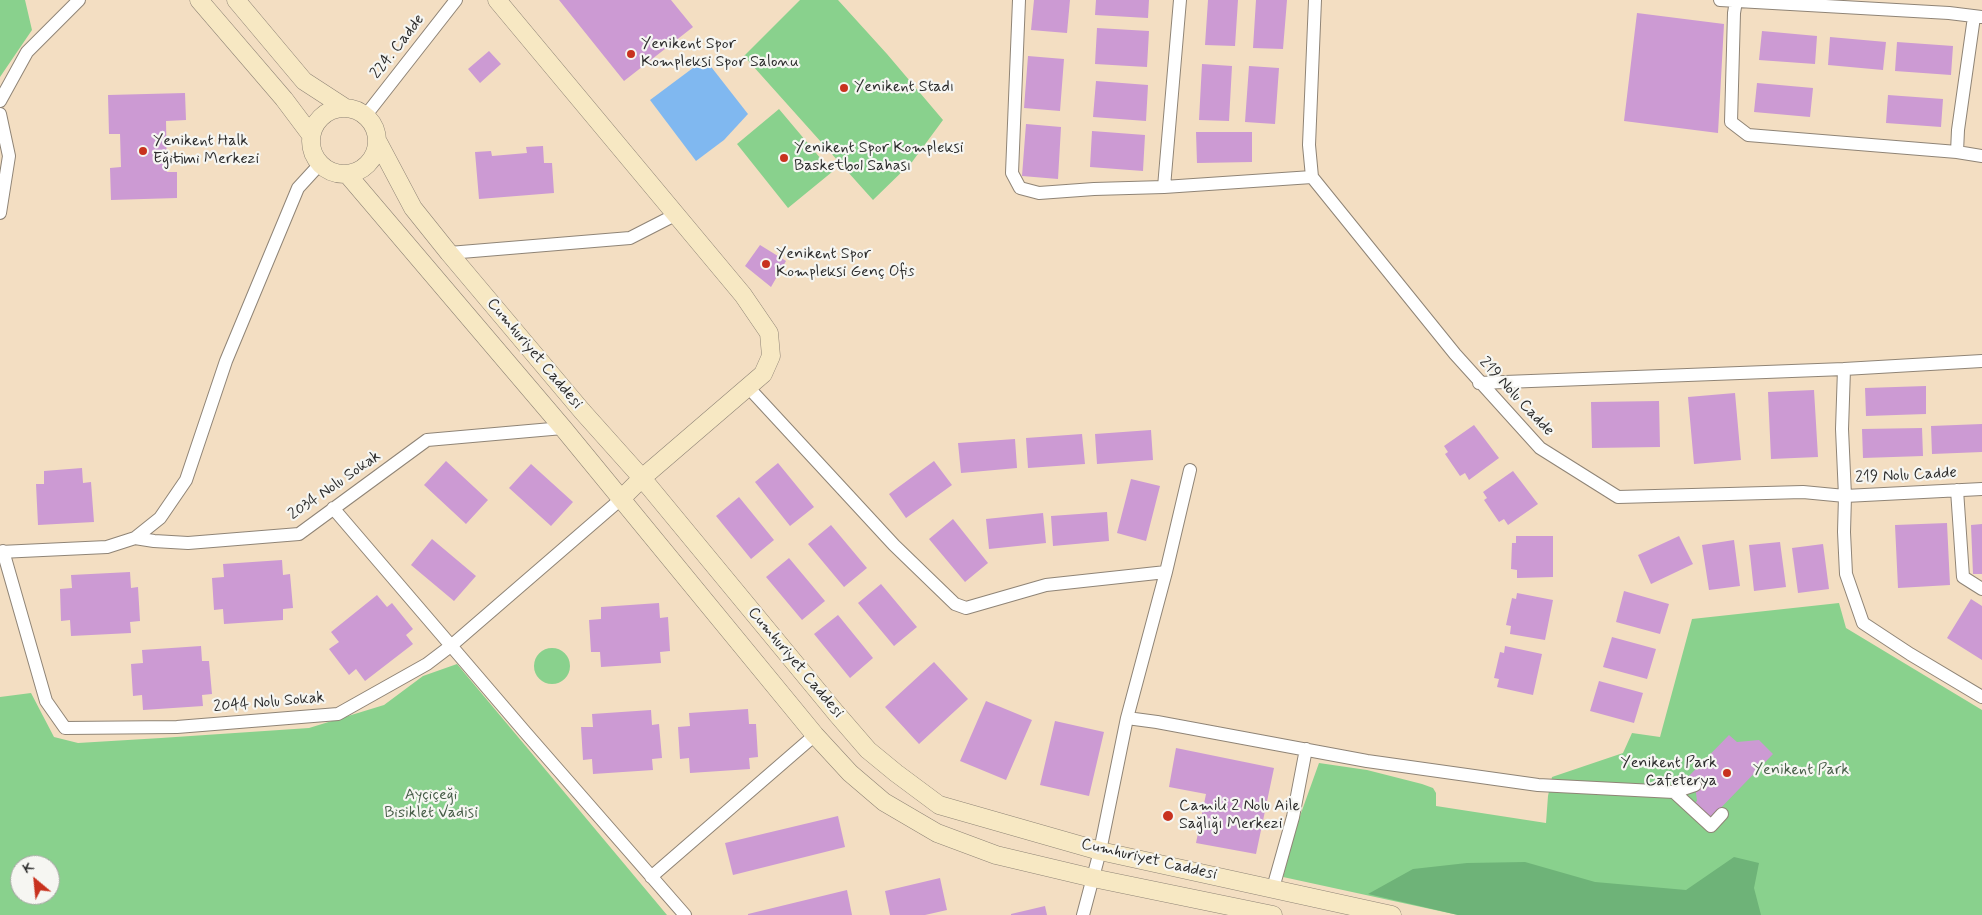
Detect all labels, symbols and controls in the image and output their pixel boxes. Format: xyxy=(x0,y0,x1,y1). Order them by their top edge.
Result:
street label: 224. Cadde xyxy=(367,11,429,83)
place label: Yenikent Spor Kompleksi Spor Salonu xyxy=(641,35,799,73)
marker: Yenikent Spor Kompleksi Spor Salonu xyxy=(625,48,637,60)
place label: Yenikent Stadı xyxy=(854,78,954,98)
marker: Yenikent Stadı xyxy=(838,82,850,94)
place label: Yenikent Halk Eğitimi Merkezi xyxy=(153,132,259,170)
place label: Yenikent Spor Kompleksi Basketbol Sahası xyxy=(794,139,963,177)
marker: Yenikent Halk Eğitimi Merkezi xyxy=(137,145,149,157)
marker: Yenikent Spor Kompleksi Basketbol Sahası xyxy=(778,152,790,164)
place label: Yenikent Spor Kompleksi Genç Ofis xyxy=(776,245,914,283)
marker: Yenikent Spor Kompleksi Genç Ofis xyxy=(760,258,772,270)
street label: Cumhuriyet Caddesi xyxy=(482,295,586,413)
street label: 219 Nolu Cadde xyxy=(1474,353,1558,441)
street label: 2034 Nolu Sokak xyxy=(285,447,385,525)
street label: 219 Nolu Cadde xyxy=(1855,464,1957,488)
street label: Cumhuriyet Caddesi xyxy=(743,604,847,722)
street label: 2044 Nolu Sokak xyxy=(213,689,325,717)
place label: Yenikent Park Cafeterya xyxy=(1620,754,1717,792)
park label: Yenikent Park xyxy=(1753,761,1849,781)
marker: Yenikent Park Cafeterya xyxy=(1721,767,1733,779)
park label: Ayçiçeği Bisiklet Vadisi xyxy=(384,786,478,824)
place label: Camili 2 Nolu Aile Sağlığı Merkezi xyxy=(1179,797,1300,835)
marker: Camili 2 Nolu Aile Sağlığı Merkezi xyxy=(1161,809,1175,823)
street label: Cumhuriyet Caddesi xyxy=(1079,835,1219,885)
north arrow xyxy=(10,855,60,905)
text: K xyxy=(20,857,37,878)

